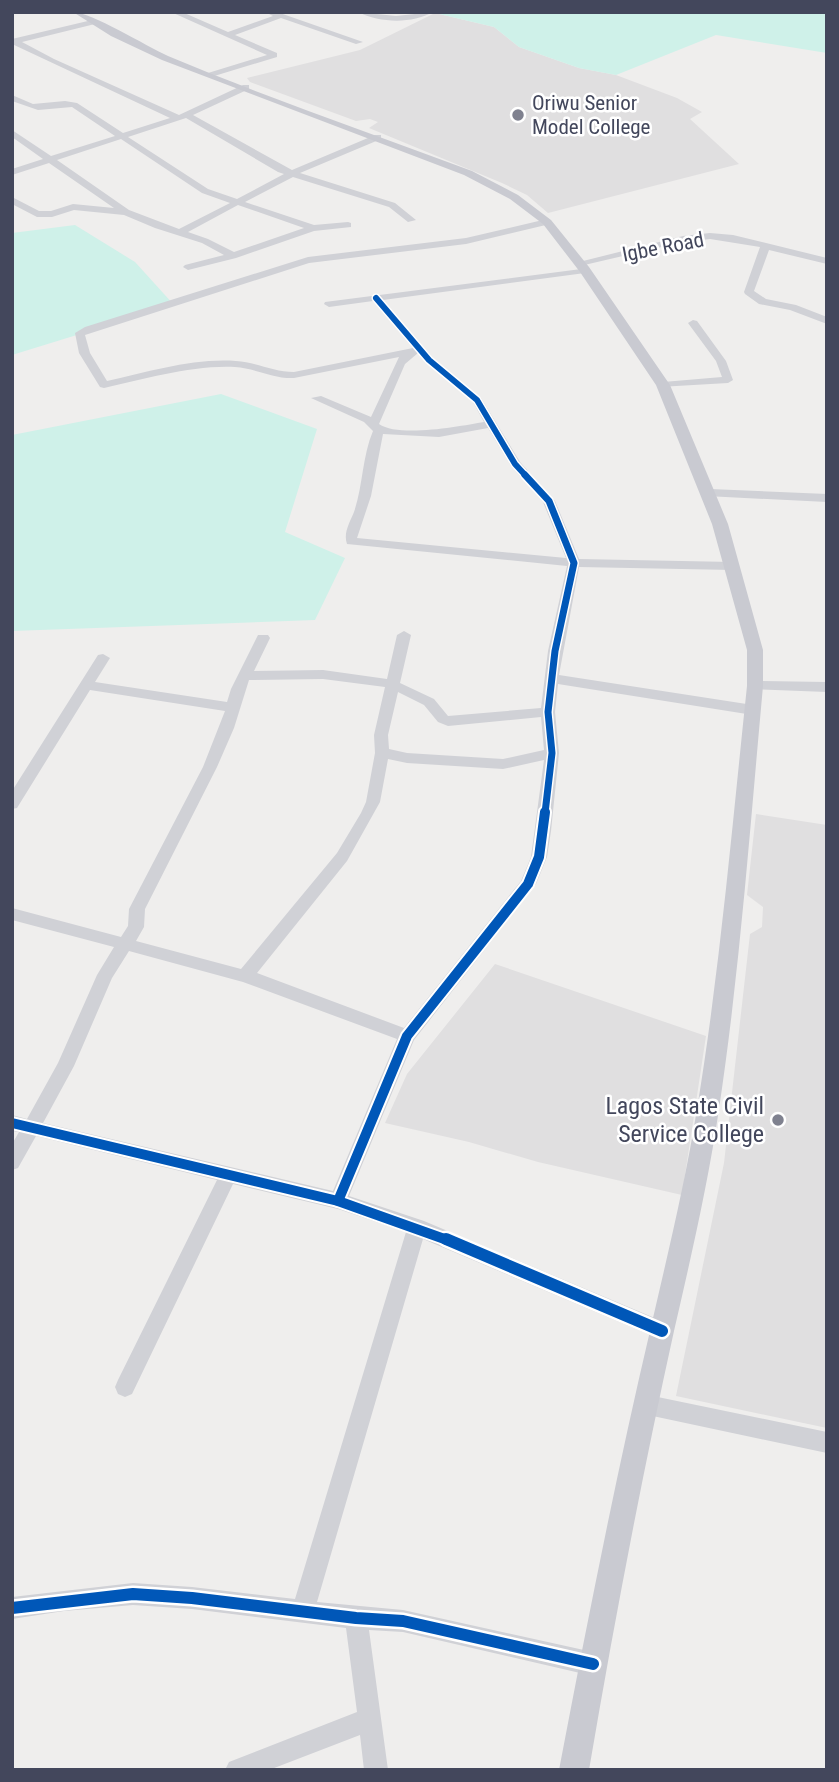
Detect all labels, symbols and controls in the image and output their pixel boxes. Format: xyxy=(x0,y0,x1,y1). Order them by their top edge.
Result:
place label: Oriwu Senior Model College xyxy=(532,91,651,139)
marker: Oriwu Senior Model College xyxy=(510,107,526,123)
street label: Igbe Road xyxy=(620,227,706,267)
place label: Lagos State Civil Service College xyxy=(605,1092,764,1148)
marker: Lagos State Civil Service College xyxy=(770,1112,786,1128)

